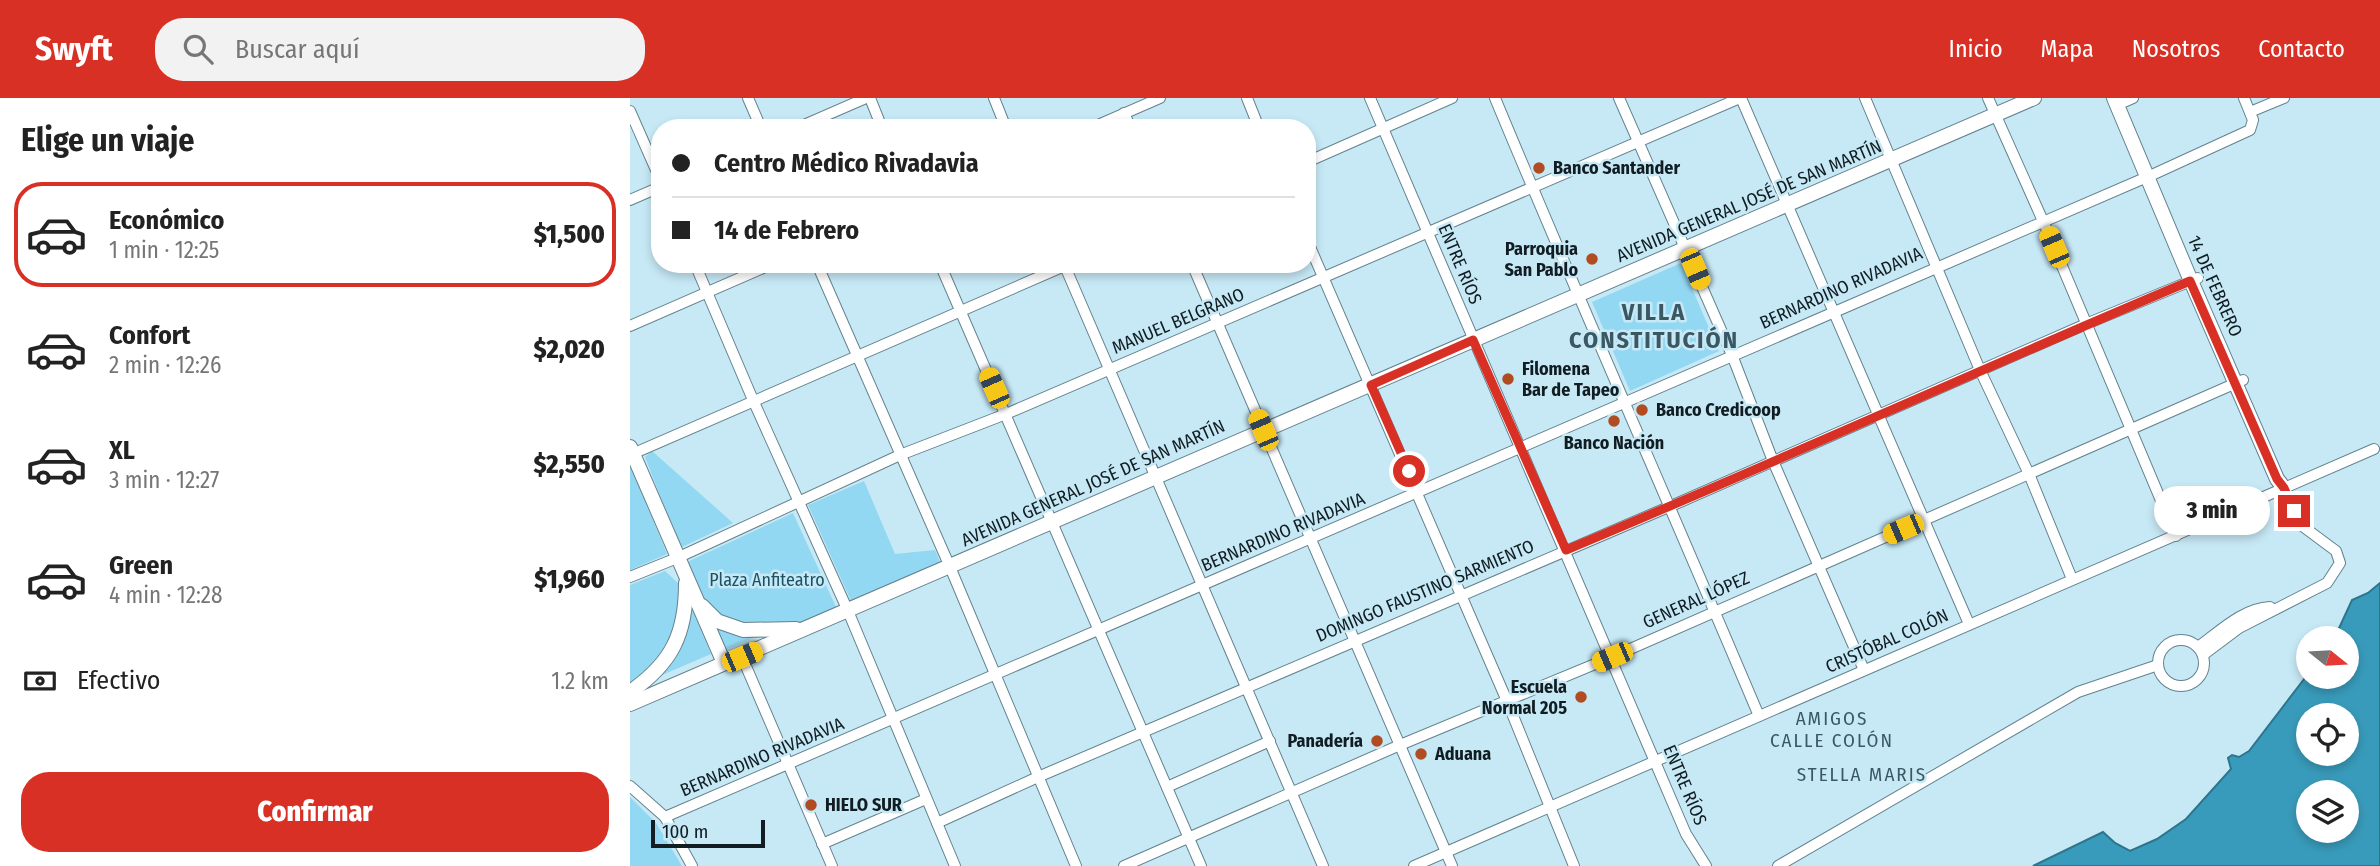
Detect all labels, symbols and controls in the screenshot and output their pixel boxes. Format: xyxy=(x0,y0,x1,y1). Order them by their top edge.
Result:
search box xyxy=(155,18,645,81)
text: Swyft xyxy=(35,29,113,69)
icon: search xyxy=(179,30,217,68)
text: Buscar aquí xyxy=(235,34,360,65)
text: Inicio xyxy=(1949,35,2003,63)
text: Mapa xyxy=(2041,35,2094,63)
text: Nosotros xyxy=(2132,35,2220,63)
text: Contacto xyxy=(2258,35,2345,63)
text: Elige un viaje xyxy=(21,121,194,159)
street label: AVENIDA GENERAL JOSÉ DE SAN MARTÍN xyxy=(1613,134,1885,267)
text: Centro Médico Rivadavia xyxy=(714,148,979,179)
place label: Banco Santander xyxy=(1553,157,1680,179)
marker: Banco Santander xyxy=(1531,160,1547,176)
icon: car xyxy=(25,203,88,266)
text: Económico xyxy=(109,205,224,236)
text: 14 de Febrero xyxy=(714,215,859,246)
text: $1,500 xyxy=(534,219,605,250)
street label: ENTRE RÍOS xyxy=(1433,220,1488,307)
car xyxy=(2037,224,2072,270)
street label: 14 DE FEBRERO xyxy=(2183,232,2247,340)
text: 1 min · 12:25 xyxy=(109,236,219,264)
place label: Parroquia San Pablo xyxy=(1504,238,1578,281)
street label: BERNARDINO RIVADAVIA xyxy=(1756,242,1926,334)
car xyxy=(1678,246,1713,292)
marker: Parroquia San Pablo xyxy=(1584,251,1600,267)
street label: MANUEL BELGRANO xyxy=(1108,283,1248,359)
district label: VILLA CONSTITUCIÓN xyxy=(1569,298,1739,354)
icon: car xyxy=(25,318,88,381)
text: Confort xyxy=(109,320,190,351)
text: $2,020 xyxy=(534,334,605,365)
text: 2 min · 12:26 xyxy=(109,351,221,379)
place label: Filomena Bar de Tapeo xyxy=(1522,358,1620,401)
car xyxy=(976,365,1013,411)
marker: Filomena Bar de Tapeo xyxy=(1500,371,1516,387)
place label: Banco Credicoop xyxy=(1656,399,1781,421)
marker: Banco Credicoop xyxy=(1634,402,1650,418)
car xyxy=(1246,407,1281,453)
marker: Banco Nación xyxy=(1606,413,1622,429)
street label: AVENIDA GENERAL JOSÉ DE SAN MARTÍN xyxy=(957,414,1228,551)
place label: Banco Nación xyxy=(1564,432,1664,454)
icon: car xyxy=(25,433,88,496)
text: XL xyxy=(109,435,135,466)
text: $2,550 xyxy=(533,449,605,480)
route start xyxy=(1393,455,1425,487)
text: 3 min · 12:27 xyxy=(109,466,219,494)
callout: 3 min xyxy=(2154,486,2270,536)
street label: BERNARDINO RIVADAVIA xyxy=(1198,487,1369,576)
route end xyxy=(2278,495,2310,527)
text: 3 min xyxy=(2186,496,2238,524)
car xyxy=(1880,511,1927,547)
street label: DOMINGO FAUSTINO SARMIENTO xyxy=(1313,535,1537,647)
icon: car xyxy=(25,548,88,611)
text: Green xyxy=(109,550,173,581)
text: $1,960 xyxy=(534,564,605,595)
street label: GENERAL LÓPEZ xyxy=(1639,567,1753,633)
park label: Plaza Anfiteatro xyxy=(709,569,825,591)
text: 4 min · 12:28 xyxy=(109,581,222,609)
street label: CRISTÓBAL COLÓN xyxy=(1822,604,1952,678)
north arrow xyxy=(2296,626,2359,690)
map controls xyxy=(2296,626,2359,843)
car xyxy=(719,639,766,675)
car xyxy=(1589,639,1636,675)
icon: cash xyxy=(21,662,59,700)
text: Efectivo xyxy=(77,665,161,696)
text: 1.2 km xyxy=(551,667,609,695)
place label: Escuela Normal 205 xyxy=(1482,676,1567,719)
marker: Escuela Normal 205 xyxy=(1573,689,1589,705)
button: locate xyxy=(2296,703,2359,766)
district label: AMIGOS CALLE COLÓN xyxy=(1770,707,1894,752)
street label: BERNARDINO RIVADAVIA xyxy=(677,712,848,801)
place label: Panadería xyxy=(1288,730,1363,752)
marker: Panadería xyxy=(1369,733,1385,749)
street label: ENTRE RÍOS xyxy=(1658,741,1713,828)
place label: Aduana xyxy=(1434,743,1491,765)
marker: Aduana xyxy=(1413,746,1429,762)
district label: STELLA MARIS xyxy=(1797,763,1927,786)
button: Confirmar xyxy=(21,772,609,852)
button: layers xyxy=(2296,780,2359,843)
place label: HIELO SUR xyxy=(825,794,903,816)
marker: HIELO SUR xyxy=(803,797,819,813)
scale bar xyxy=(651,817,765,849)
text: 100 m xyxy=(662,820,708,843)

